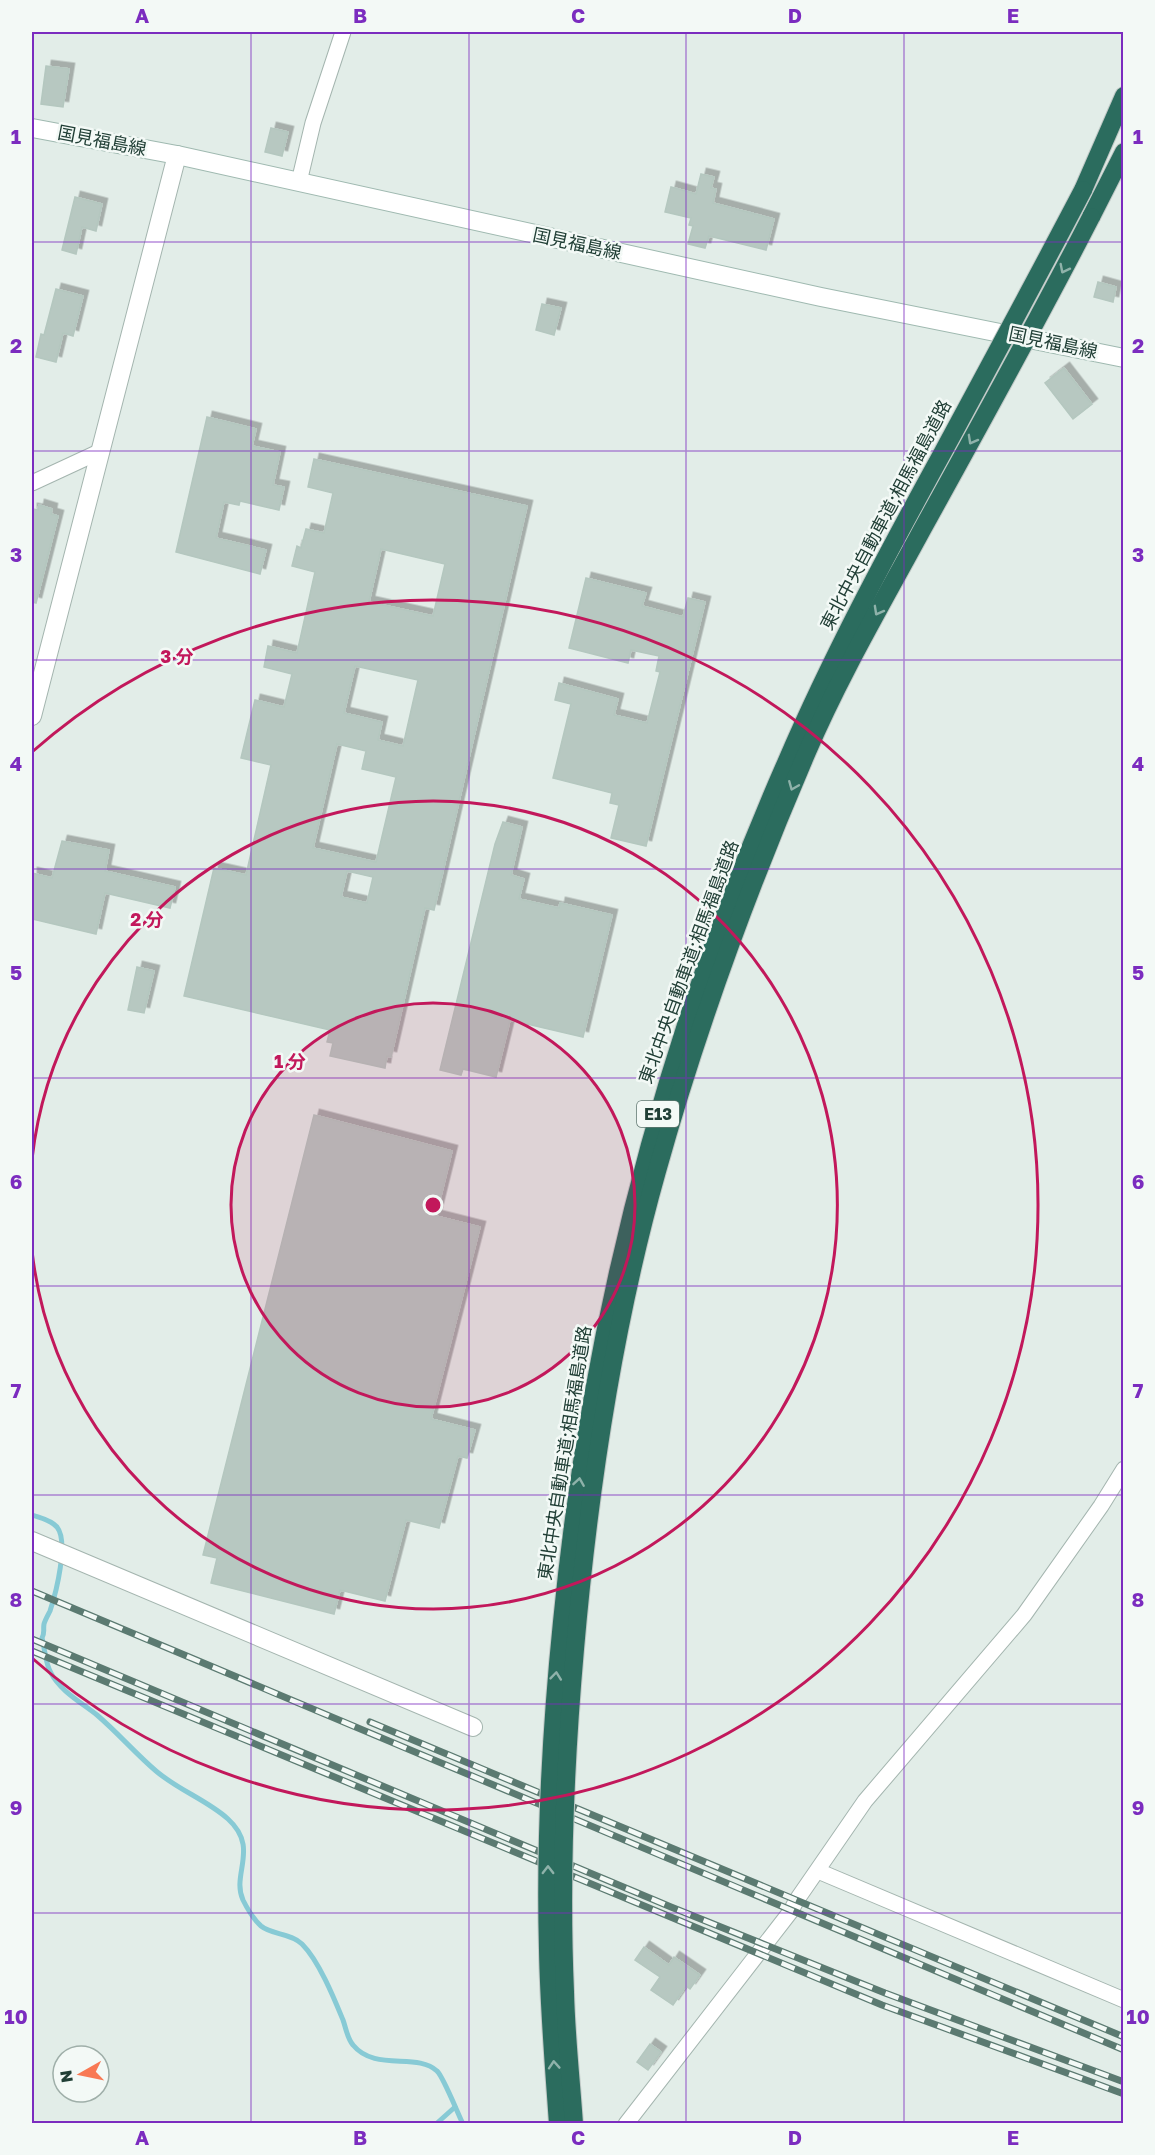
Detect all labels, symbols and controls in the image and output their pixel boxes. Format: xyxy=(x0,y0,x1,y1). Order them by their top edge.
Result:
text: A xyxy=(135,3,149,27)
text: B xyxy=(353,3,367,27)
text: C xyxy=(571,3,585,27)
text: D xyxy=(788,3,802,27)
text: E xyxy=(1007,3,1019,27)
street label: 国見福島線 xyxy=(56,121,148,159)
text: 1 xyxy=(11,124,21,148)
text: 1 xyxy=(1133,124,1143,148)
street label: 国見福島線 xyxy=(531,223,624,263)
one-way arrow xyxy=(1060,262,1072,273)
street label: 国見福島線 xyxy=(1007,322,1100,362)
text: 2 xyxy=(10,333,22,357)
text: 2 xyxy=(1132,333,1144,357)
street label: 東北中央自動車道;相馬福島道路 xyxy=(815,396,955,633)
one-way arrow xyxy=(967,434,979,444)
text: 3 xyxy=(10,542,22,566)
text: 3 xyxy=(1132,542,1144,566)
one-way arrow xyxy=(873,605,885,615)
text: 3 分 xyxy=(160,645,194,667)
text: 4 xyxy=(10,751,22,775)
text: 4 xyxy=(1132,751,1144,775)
one-way arrow xyxy=(788,780,800,791)
street label: 東北中央自動車道;相馬福島道路 xyxy=(634,837,742,1086)
text: 2 分 xyxy=(130,908,164,930)
text: 5 xyxy=(10,960,22,984)
text: 5 xyxy=(1132,960,1144,984)
text: 1 分 xyxy=(274,1050,306,1072)
road number: E13 xyxy=(637,1101,679,1127)
text: 6 xyxy=(10,1169,22,1193)
text: 6 xyxy=(1132,1169,1144,1193)
centre of rings xyxy=(423,1195,443,1215)
street label: 東北中央自動車道;相馬福島道路 xyxy=(533,1324,595,1582)
text: 7 xyxy=(11,1378,22,1402)
text: 7 xyxy=(1133,1378,1144,1402)
one-way arrow xyxy=(572,1477,584,1487)
text: 8 xyxy=(10,1587,22,1611)
text: 8 xyxy=(1132,1587,1144,1611)
one-way arrow xyxy=(549,1671,562,1680)
text: 9 xyxy=(10,1795,22,1819)
text: 9 xyxy=(1132,1795,1144,1819)
one-way arrow xyxy=(542,1866,554,1875)
text: 10 xyxy=(4,2004,28,2028)
text: 10 xyxy=(1126,2004,1150,2028)
north arrow xyxy=(51,2044,111,2104)
one-way arrow xyxy=(548,2061,561,2070)
text: N xyxy=(55,2069,77,2084)
text: A xyxy=(135,2125,149,2149)
text: B xyxy=(353,2125,367,2149)
text: C xyxy=(571,2125,585,2149)
text: D xyxy=(788,2125,802,2149)
text: E xyxy=(1007,2125,1019,2149)

